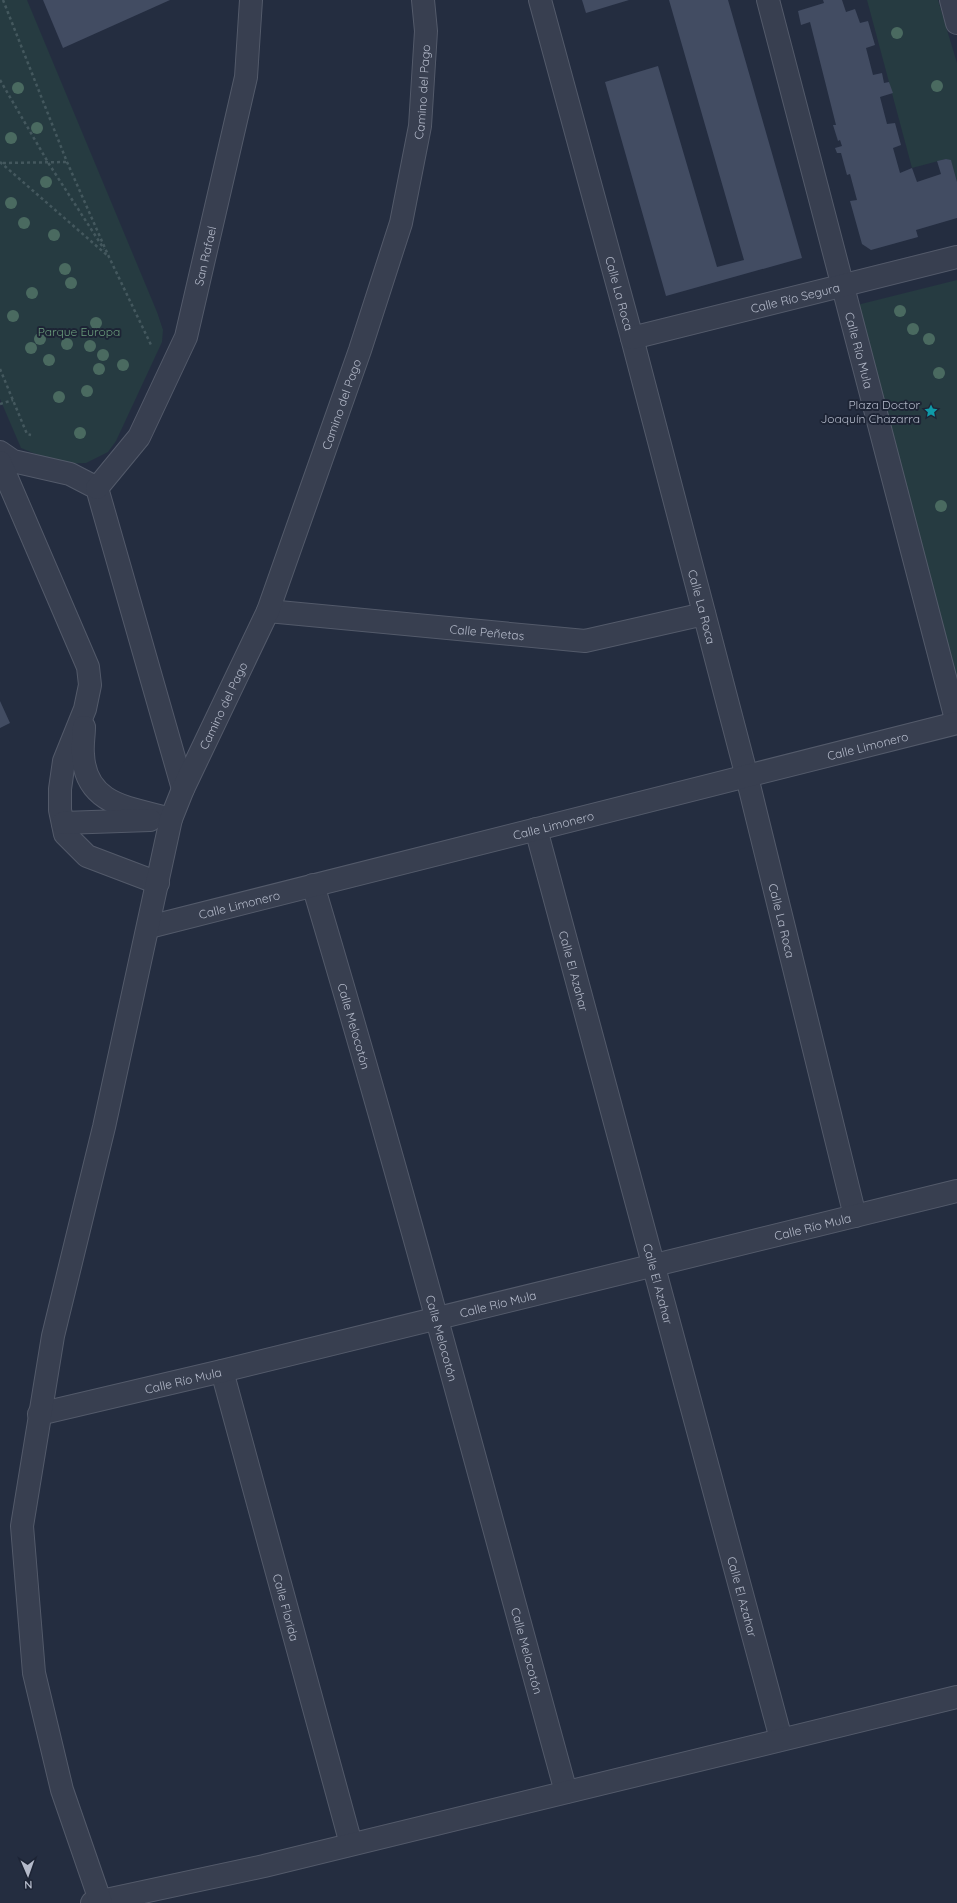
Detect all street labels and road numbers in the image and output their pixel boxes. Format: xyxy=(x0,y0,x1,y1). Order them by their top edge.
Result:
street label: Camino del Pago xyxy=(410,44,433,141)
street label: San Rafael xyxy=(191,224,219,287)
street label: Calle La Roca xyxy=(603,255,637,332)
street label: Calle Río Segura xyxy=(749,279,841,316)
street label: Calle Río Mula xyxy=(842,310,877,390)
street label: Camino del Pago xyxy=(318,357,364,452)
street label: Calle La Roca xyxy=(685,568,719,645)
street label: Calle Peñetas xyxy=(449,621,525,643)
street label: Camino del Pago xyxy=(196,659,250,752)
street label: Calle Limonero xyxy=(825,728,910,763)
street label: Calle Limonero xyxy=(511,807,595,842)
street label: Calle La Roca xyxy=(766,882,799,959)
street label: Calle Limonero xyxy=(197,887,281,922)
street label: Calle El Azahar xyxy=(556,929,592,1013)
street label: Calle Melocotón xyxy=(335,981,374,1071)
street label: Calle Río Mula xyxy=(773,1210,853,1243)
street label: Calle El Azahar xyxy=(640,1242,677,1326)
street label: Calle Río Mula xyxy=(458,1287,538,1320)
street label: Calle Melocotón xyxy=(423,1293,461,1383)
street label: Calle Río Mula xyxy=(143,1364,223,1396)
street label: Calle El Azahar xyxy=(725,1555,761,1639)
street label: Calle Florida xyxy=(270,1572,303,1643)
street label: Calle Melocotón xyxy=(508,1606,546,1696)

